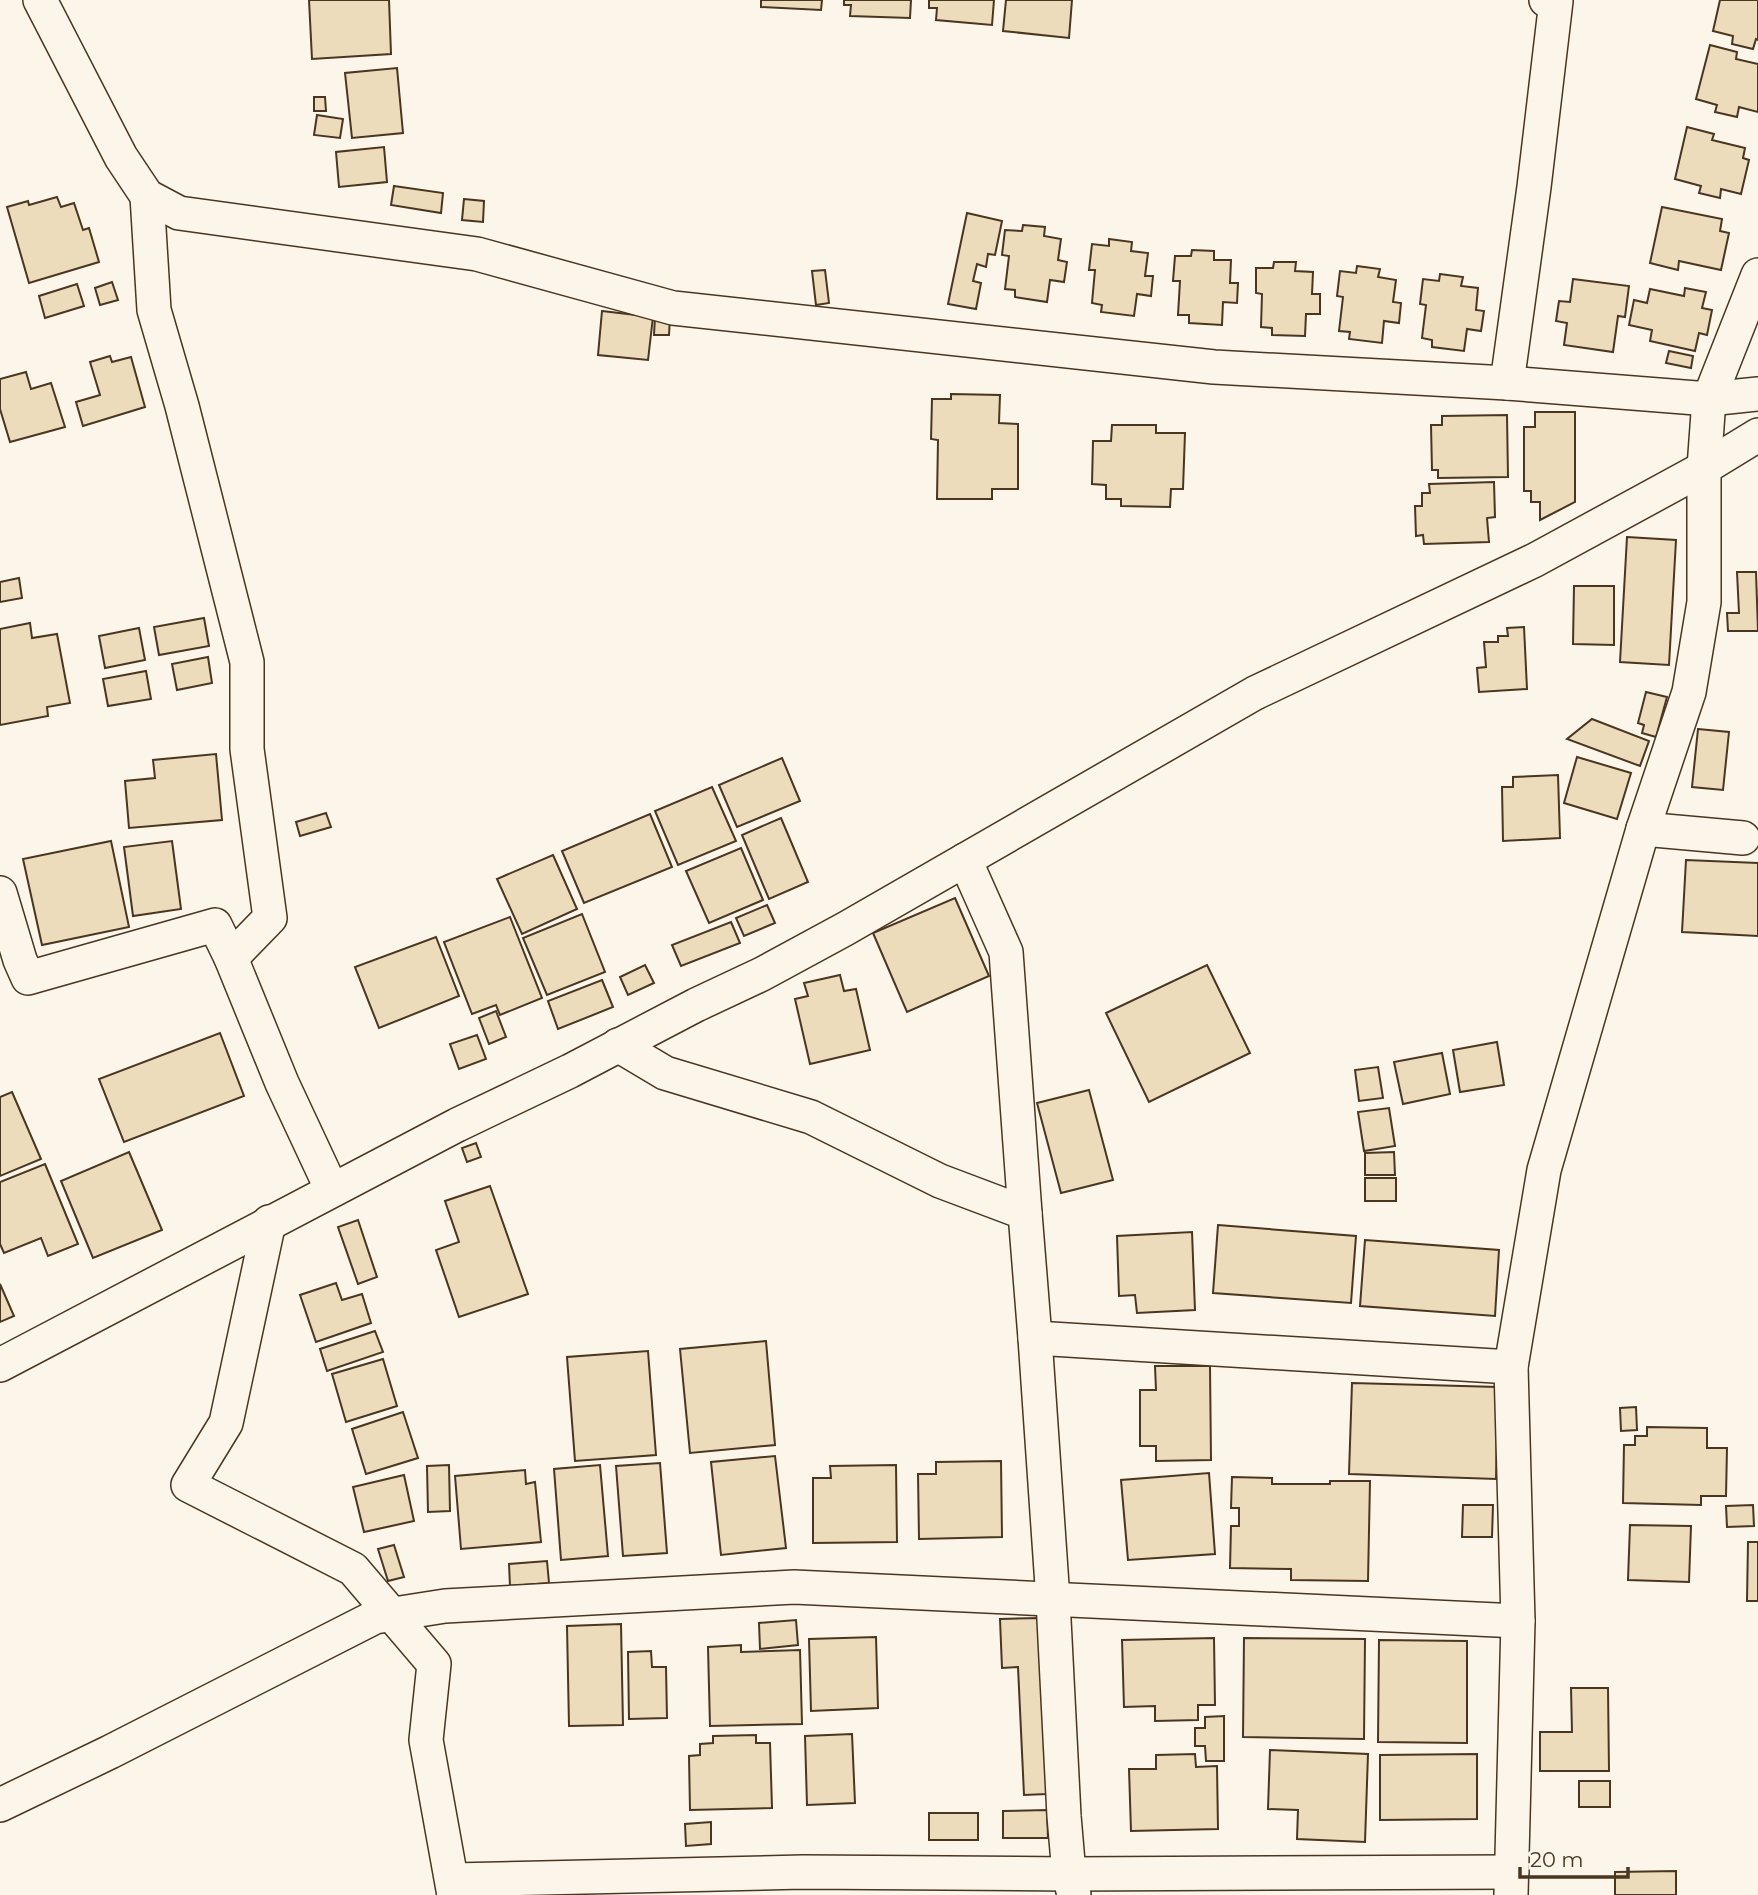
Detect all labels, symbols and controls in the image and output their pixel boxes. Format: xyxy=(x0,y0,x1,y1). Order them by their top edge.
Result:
scale bar xyxy=(1520,1836,1628,1880)
text: 20 m xyxy=(1530,1847,1584,1872)

